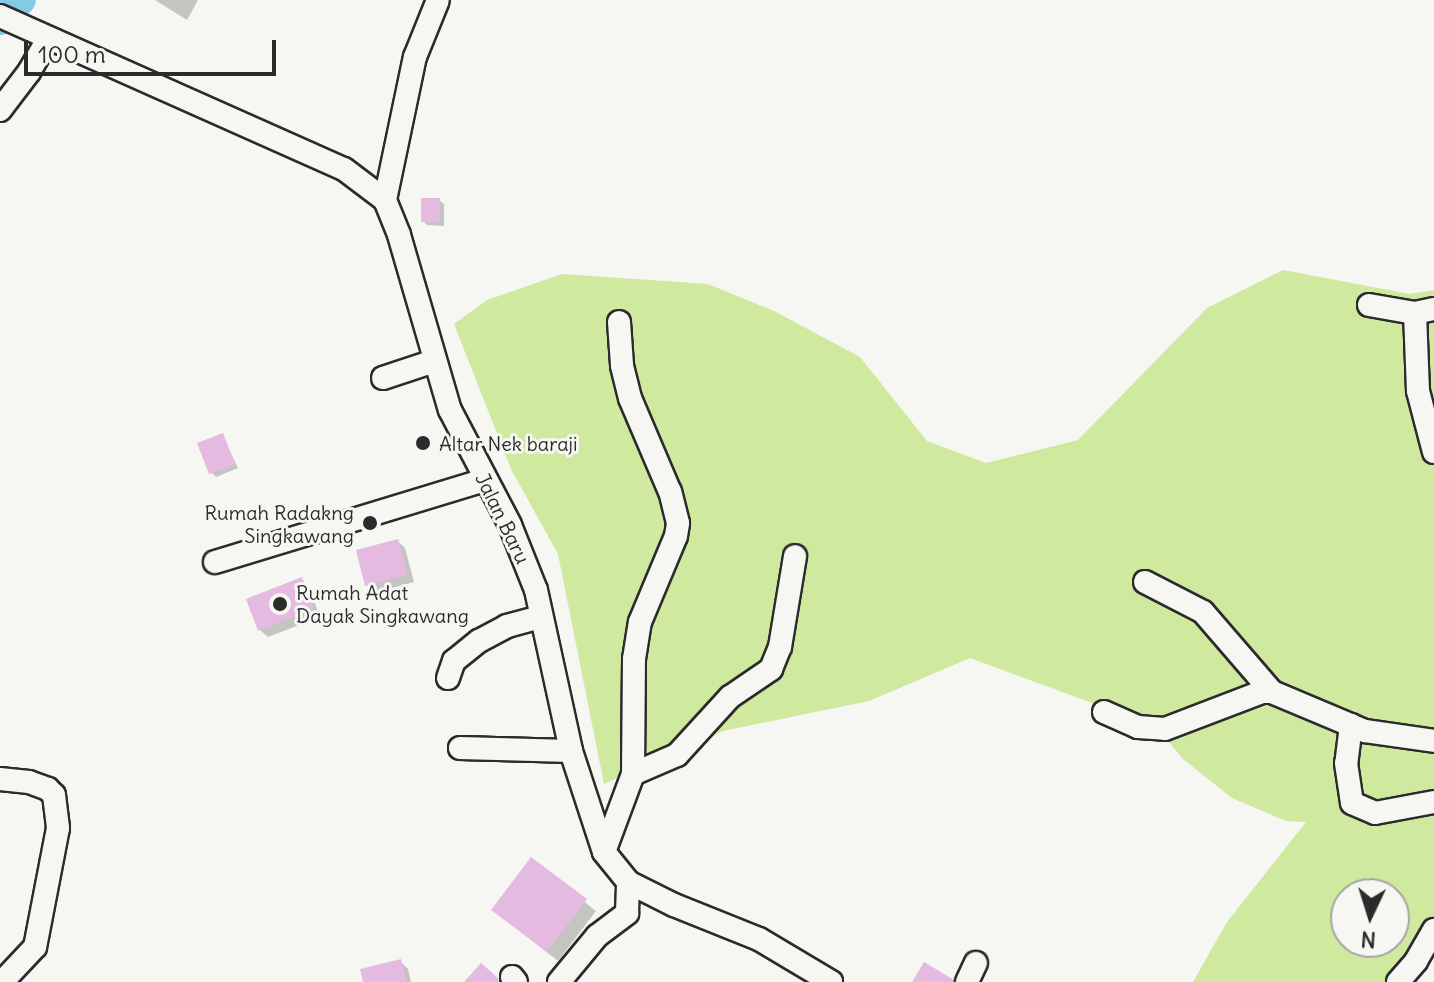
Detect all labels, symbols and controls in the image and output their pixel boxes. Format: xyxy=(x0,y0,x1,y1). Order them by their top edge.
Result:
scale bar xyxy=(28,24,280,74)
text: 100 m xyxy=(38,39,106,69)
place label: Altar Nek baraji xyxy=(439,431,578,455)
marker: Altar Nek baraji xyxy=(414,434,432,452)
street label: Jalan Baru xyxy=(471,469,535,567)
place label: Rumah Radakng Singkawang xyxy=(204,500,354,547)
marker: Rumah Radakng Singkawang xyxy=(361,514,379,532)
place label: Rumah Adat Dayak Singkawang xyxy=(296,580,469,627)
marker: Rumah Adat Dayak Singkawang xyxy=(271,595,289,613)
north arrow xyxy=(1330,878,1410,958)
text: N xyxy=(1360,925,1377,954)

